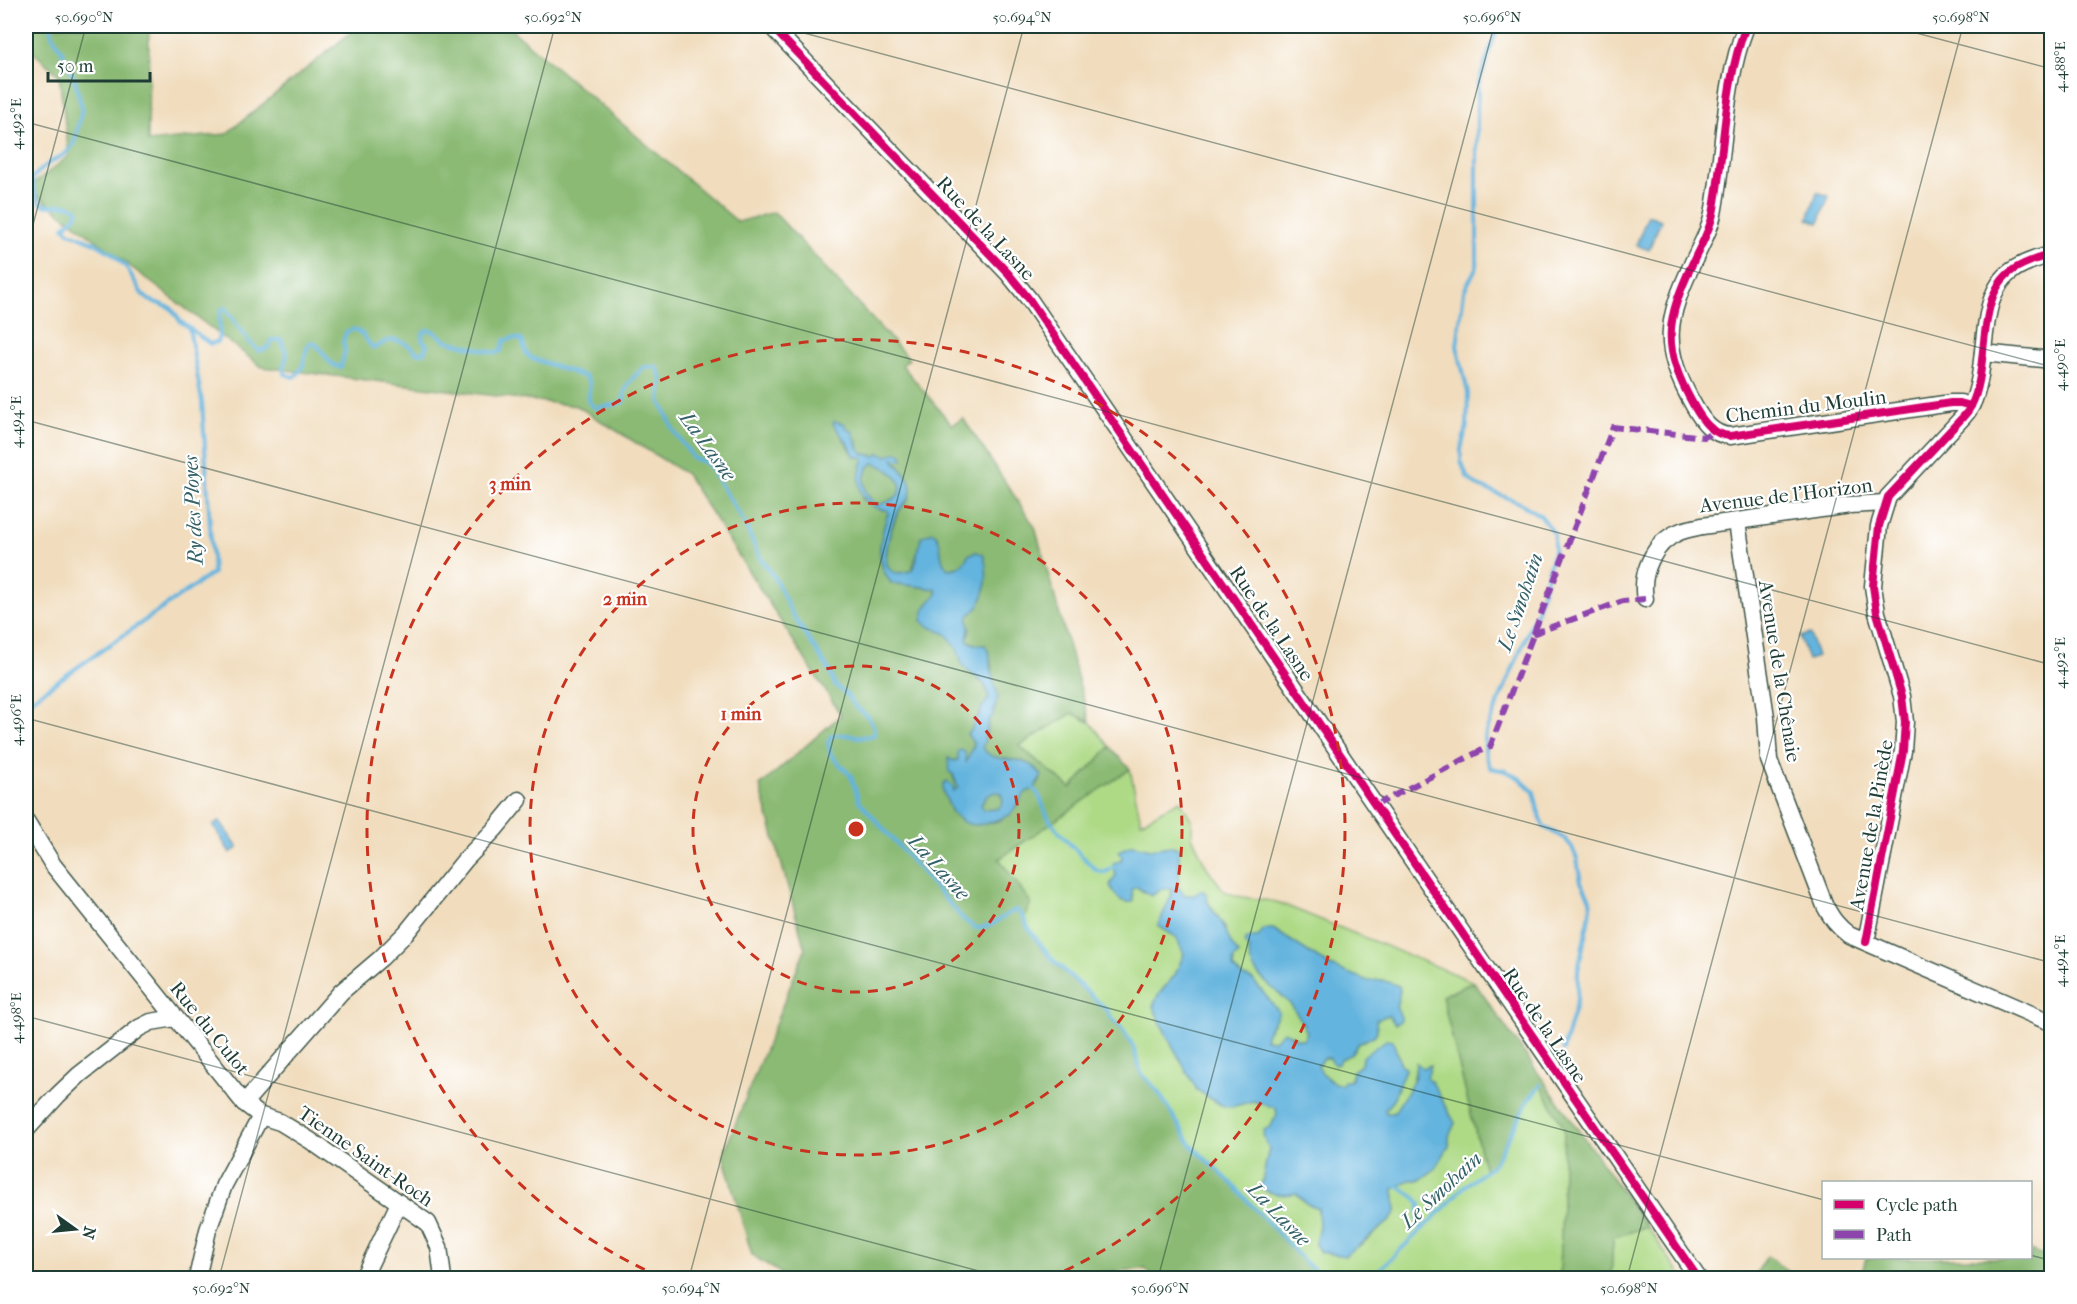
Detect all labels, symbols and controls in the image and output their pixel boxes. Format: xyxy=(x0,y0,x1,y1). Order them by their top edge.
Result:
text: 50.690°N xyxy=(55,8,114,26)
text: 50.692°N xyxy=(524,8,583,26)
text: 50.694°N xyxy=(992,8,1052,26)
text: 50.696°N xyxy=(1463,8,1522,26)
text: 50.698°N xyxy=(1932,8,1991,26)
text: 4.488°E xyxy=(2051,41,2069,93)
scale bar xyxy=(48,45,150,83)
text: 50 m xyxy=(57,56,94,77)
text: 4.492°E xyxy=(7,98,25,150)
street label: Rue de la Lasne xyxy=(932,172,1040,285)
text: 4.490°E xyxy=(2051,339,2069,391)
street label: Chemin du Moulin xyxy=(1724,385,1888,428)
text: 4.494°E xyxy=(7,396,25,448)
water label: La Lasne xyxy=(674,405,741,486)
water label: Ry des Ployes xyxy=(178,454,208,567)
street label: Avenue de l'Horizon xyxy=(1697,473,1874,518)
text: 3 min xyxy=(489,474,532,495)
water label: Le Smohain xyxy=(1491,550,1548,656)
street label: Rue de la Lasne xyxy=(1225,561,1319,685)
street label: Avenue de la Chênaie xyxy=(1754,577,1805,764)
text: 2 min xyxy=(603,589,647,610)
text: 4.492°E xyxy=(2051,637,2069,689)
text: 4.496°E xyxy=(7,694,25,746)
text: 1 min xyxy=(720,704,762,725)
street label: Avenue de la Pinède xyxy=(1845,738,1898,913)
centre of rings xyxy=(846,819,866,839)
water label: La Lasne xyxy=(902,828,975,905)
text: 4.494°E xyxy=(2051,935,2069,987)
street label: Rue de la Lasne xyxy=(1498,963,1592,1087)
street label: Rue du Culot xyxy=(165,977,254,1080)
text: 4.498°E xyxy=(7,992,25,1044)
street label: Tienne Saint-Roch xyxy=(294,1101,438,1212)
water label: Le Smohain xyxy=(1394,1146,1487,1235)
water label: La Lasne xyxy=(1241,1176,1316,1251)
legend xyxy=(1822,1181,2032,1259)
text: Cycle path xyxy=(1876,1195,1957,1216)
north arrow xyxy=(45,1199,105,1259)
text: N xyxy=(78,1224,100,1242)
text: Path xyxy=(1876,1225,1912,1246)
text: 50.692°N xyxy=(192,1279,251,1297)
text: 50.694°N xyxy=(661,1279,721,1297)
text: 50.696°N xyxy=(1131,1279,1190,1297)
text: 50.698°N xyxy=(1600,1279,1659,1297)

